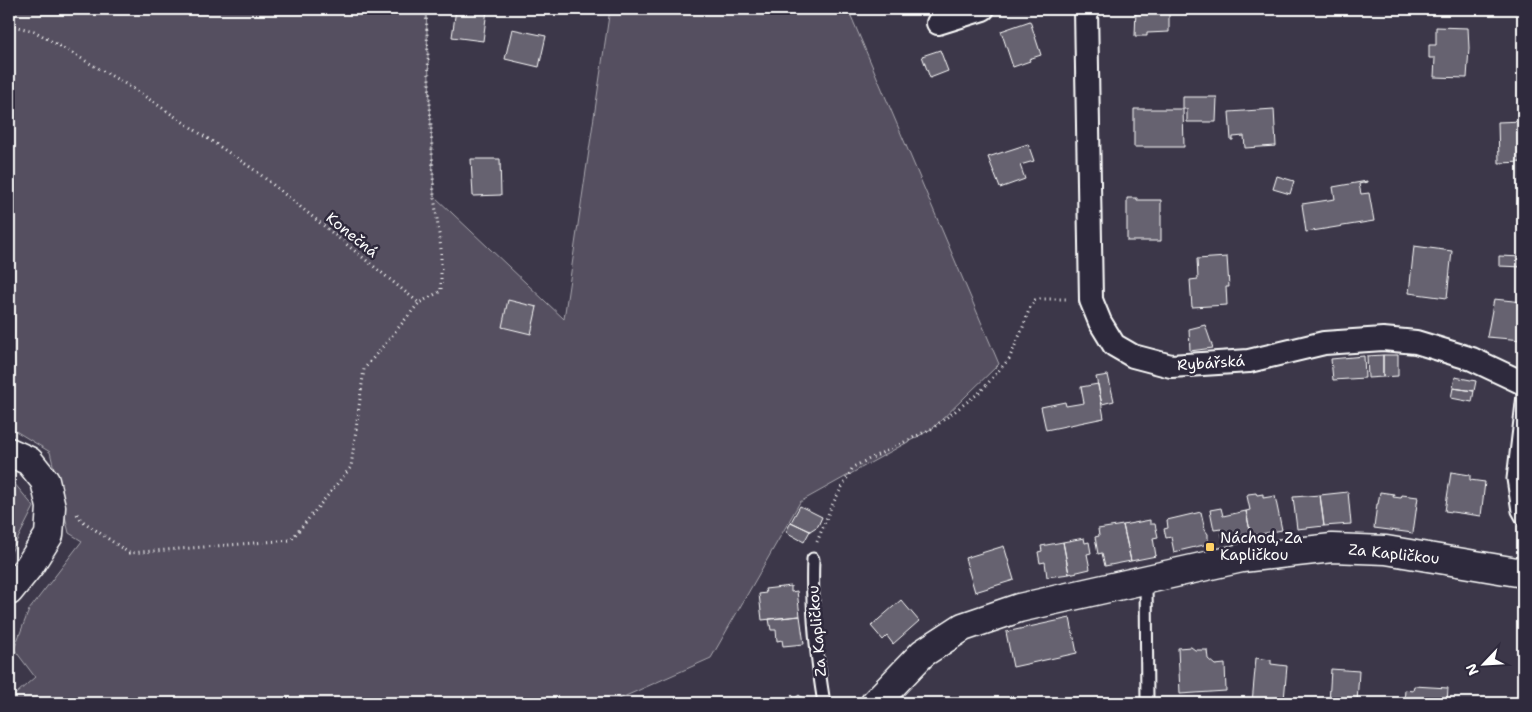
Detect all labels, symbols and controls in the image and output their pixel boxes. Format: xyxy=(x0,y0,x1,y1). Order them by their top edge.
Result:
street label: Konečná xyxy=(322,208,383,262)
street label: Rybářská xyxy=(1177,351,1246,375)
place label: Náchod, Za Kapličkou xyxy=(1220,528,1303,565)
street label: Za Kapličkou xyxy=(1347,539,1441,569)
marker: Náchod, Za Kapličkou xyxy=(1204,541,1216,553)
street label: Za Kapličkou xyxy=(803,585,831,677)
north arrow xyxy=(1460,640,1510,690)
text: N xyxy=(1462,661,1483,678)

